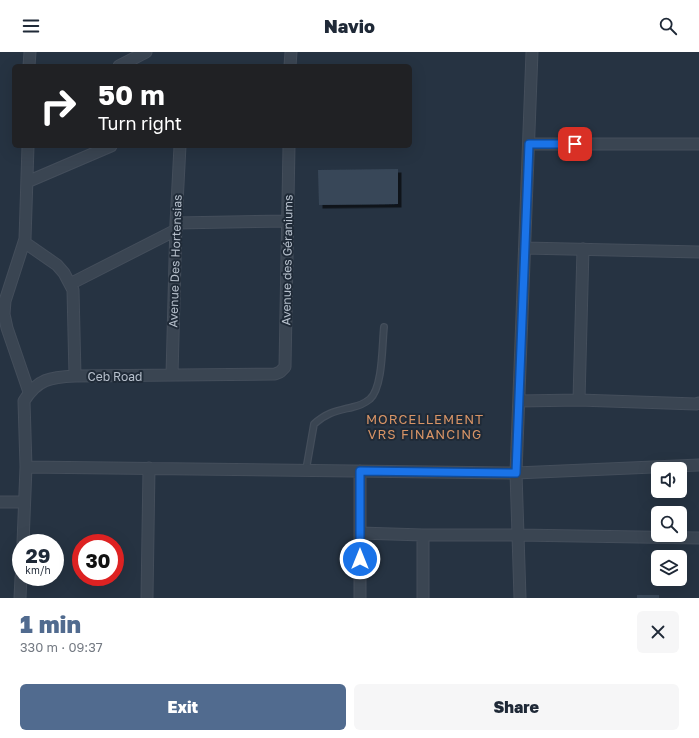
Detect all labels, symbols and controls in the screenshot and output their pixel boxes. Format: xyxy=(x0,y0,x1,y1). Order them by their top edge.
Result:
icon: menu xyxy=(20,15,42,37)
text: Navio xyxy=(324,15,375,37)
icon: search xyxy=(657,15,679,37)
text: 50 m xyxy=(98,78,165,111)
icon: right xyxy=(32,80,84,132)
text: Turn right xyxy=(98,112,182,134)
pin xyxy=(558,127,592,161)
icon: arrive xyxy=(564,133,586,155)
street label: Avenue Des Hortensias xyxy=(165,194,185,328)
street label: Avenue des Géraniums xyxy=(278,195,296,325)
street label: Ceb Road xyxy=(88,369,142,384)
district label: MORCELLEMENT VRS FINANCING xyxy=(366,411,484,442)
map controls xyxy=(651,462,687,586)
button: sound xyxy=(651,462,687,498)
button: search xyxy=(651,506,687,542)
speed limit sign: 30 xyxy=(72,534,124,586)
position arrow xyxy=(339,538,381,580)
text: 29 xyxy=(26,543,50,567)
button: layers xyxy=(651,550,687,586)
text: km/h xyxy=(25,564,51,576)
text: 1 min xyxy=(20,609,81,638)
button: close xyxy=(637,611,679,653)
text: 330 m · 09:37 xyxy=(20,639,103,655)
button: Exit xyxy=(20,684,346,730)
button: Share xyxy=(354,684,679,730)

